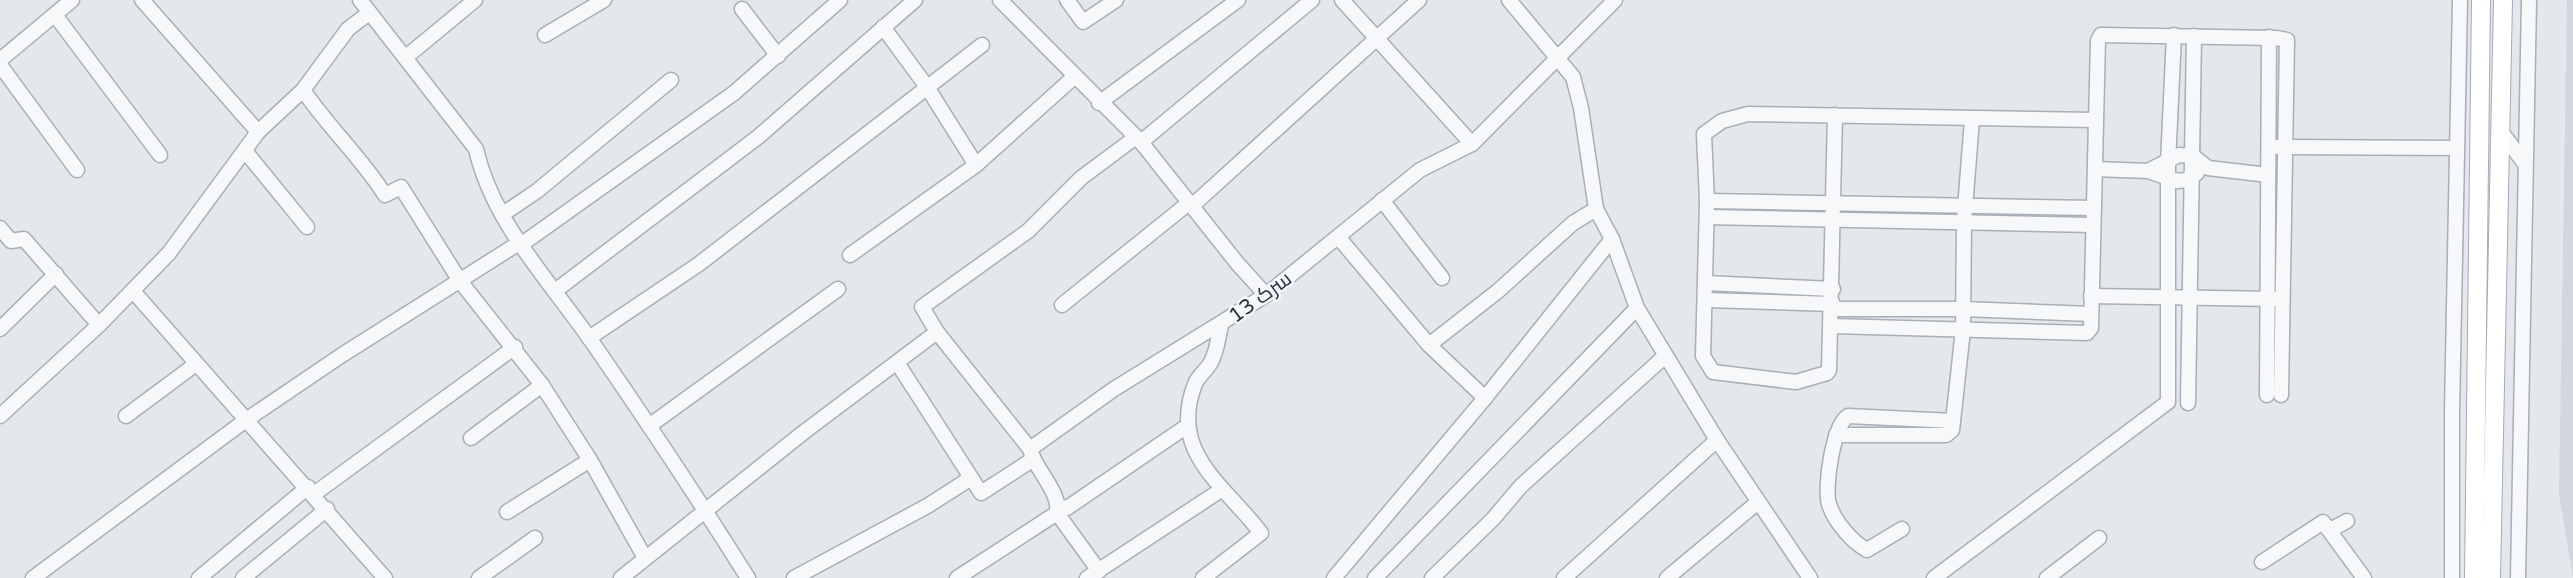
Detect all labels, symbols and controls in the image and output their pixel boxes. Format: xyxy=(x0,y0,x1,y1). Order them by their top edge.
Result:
street label: سرک 13 xyxy=(1224,266,1297,329)

